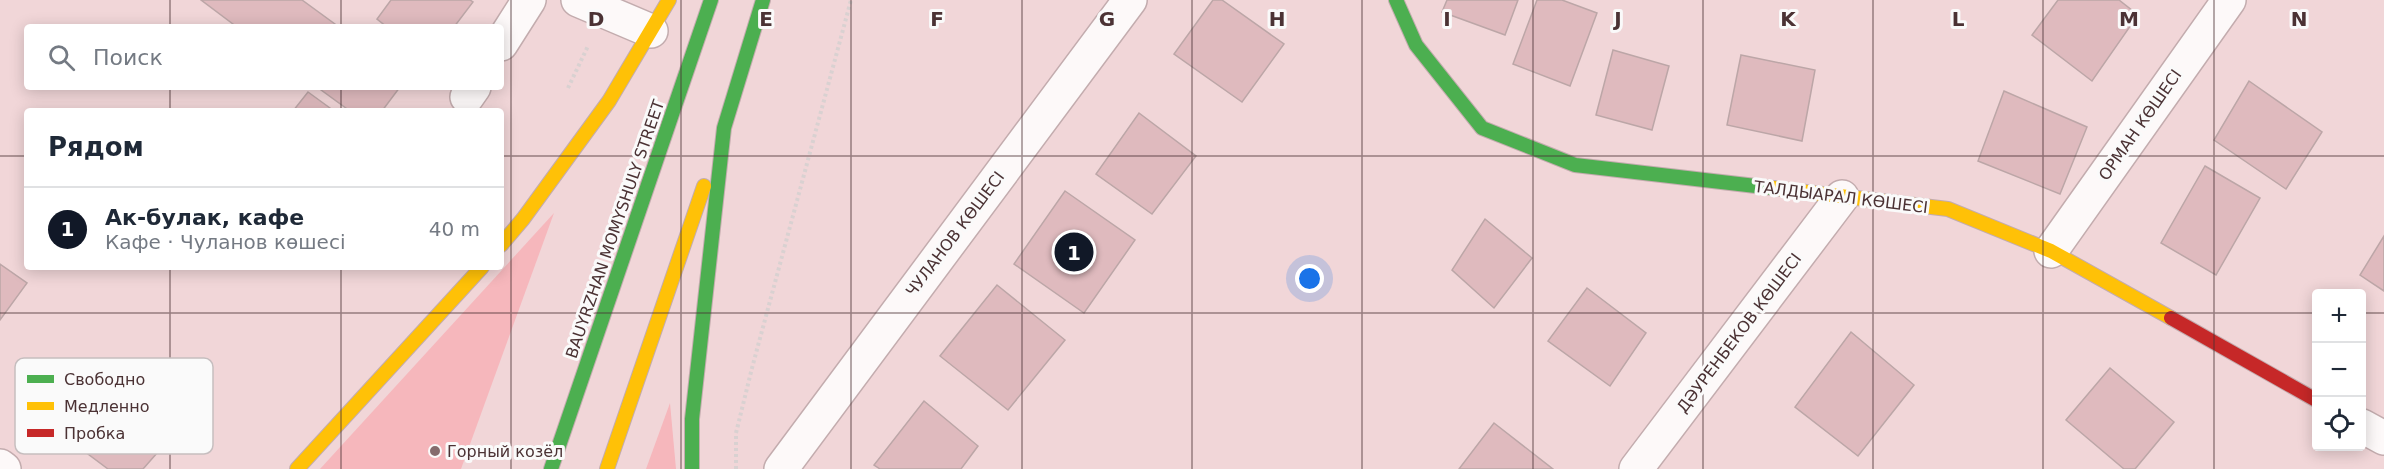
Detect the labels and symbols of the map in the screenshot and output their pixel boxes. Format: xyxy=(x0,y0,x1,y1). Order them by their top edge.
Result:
text: D xyxy=(588,7,604,31)
text: E xyxy=(759,7,773,31)
text: F xyxy=(930,7,944,31)
text: G xyxy=(1099,7,1115,31)
text: H xyxy=(1269,7,1285,31)
text: I xyxy=(1443,7,1451,31)
text: J xyxy=(1612,7,1622,31)
text: K xyxy=(1780,7,1797,31)
text: L xyxy=(1952,7,1965,31)
text: M xyxy=(2119,7,2139,31)
text: N xyxy=(2291,7,2307,31)
street label: ОРМАН КӨШЕСІ xyxy=(2095,66,2185,184)
street label: BAUYRZHAN MOMYSHULY STREET xyxy=(562,97,668,361)
street label: ЧУЛАНОВ КӨШЕСІ xyxy=(902,168,1008,300)
street label: ТАЛДЫАРАЛ КӨШЕСІ xyxy=(1752,177,1929,217)
pin: 1 xyxy=(1054,230,1094,274)
street label: ДӘУРЕНБЕКОВ КӨШЕСІ xyxy=(1673,249,1805,417)
your location xyxy=(1295,264,1324,293)
legend xyxy=(15,358,213,454)
text: Свободно xyxy=(64,370,145,389)
text: Медленно xyxy=(64,397,150,416)
text: Пробка xyxy=(64,424,125,443)
place label: Горный козёл xyxy=(447,442,563,461)
marker: Горный козёл xyxy=(428,444,442,458)

